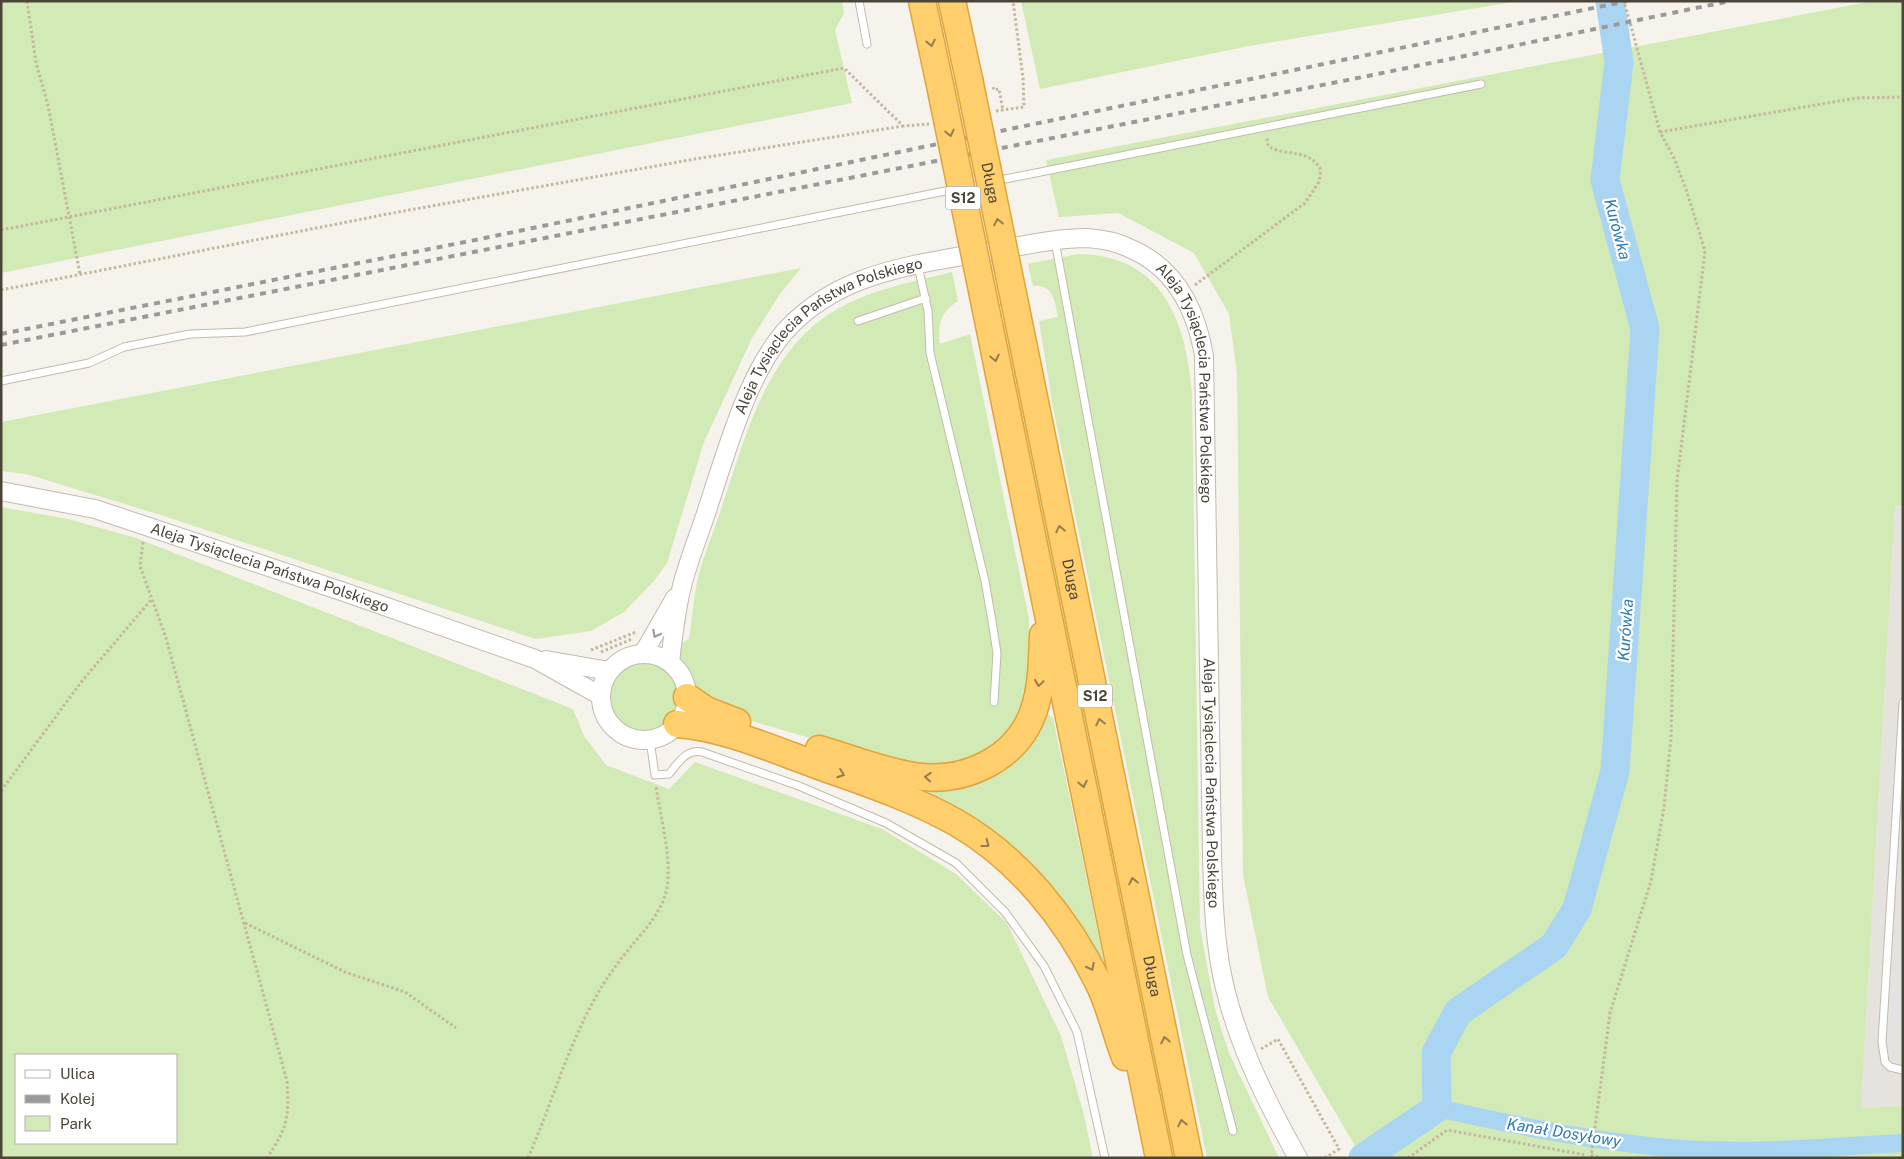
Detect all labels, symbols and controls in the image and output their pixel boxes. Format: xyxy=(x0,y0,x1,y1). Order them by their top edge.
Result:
one-way arrow xyxy=(925,39,936,47)
one-way arrow xyxy=(944,128,954,137)
street label: Długa xyxy=(978,161,1003,205)
road number: S12 xyxy=(946,187,980,210)
water label: Kurówka xyxy=(1600,197,1635,262)
one-way arrow xyxy=(993,217,1004,226)
street label: Aleja Tysiąclecia Państwa Polskiego xyxy=(731,254,924,417)
street label: Aleja Tysiąclecia Państwa Polskiego xyxy=(1153,259,1215,503)
one-way arrow xyxy=(990,354,1000,362)
street label: Aleja Tysiąclecia Państwa Polskiego xyxy=(148,519,391,615)
one-way arrow xyxy=(1056,524,1066,533)
street label: Długa xyxy=(1059,557,1084,601)
water label: Kurówka xyxy=(1614,598,1637,662)
one-way arrow xyxy=(652,629,662,638)
street label: Aleja Tysiąclecia Państwa Polskiego xyxy=(1201,658,1223,909)
one-way arrow xyxy=(1034,679,1045,687)
road number: S12 xyxy=(1078,684,1112,708)
one-way arrow xyxy=(1095,718,1106,726)
one-way arrow xyxy=(836,768,844,778)
one-way arrow xyxy=(924,772,932,783)
one-way arrow xyxy=(1077,779,1088,788)
one-way arrow xyxy=(980,838,989,846)
one-way arrow xyxy=(1128,877,1139,886)
street label: Długa xyxy=(1140,954,1165,998)
one-way arrow xyxy=(1085,961,1095,970)
one-way arrow xyxy=(1160,1036,1171,1045)
legend xyxy=(15,1054,178,1144)
text: Ulica xyxy=(60,1065,95,1082)
text: Kolej xyxy=(60,1090,95,1107)
water label: Kanał Dosyłowy xyxy=(1505,1114,1623,1151)
text: Park xyxy=(60,1115,92,1132)
one-way arrow xyxy=(1177,1119,1188,1127)

